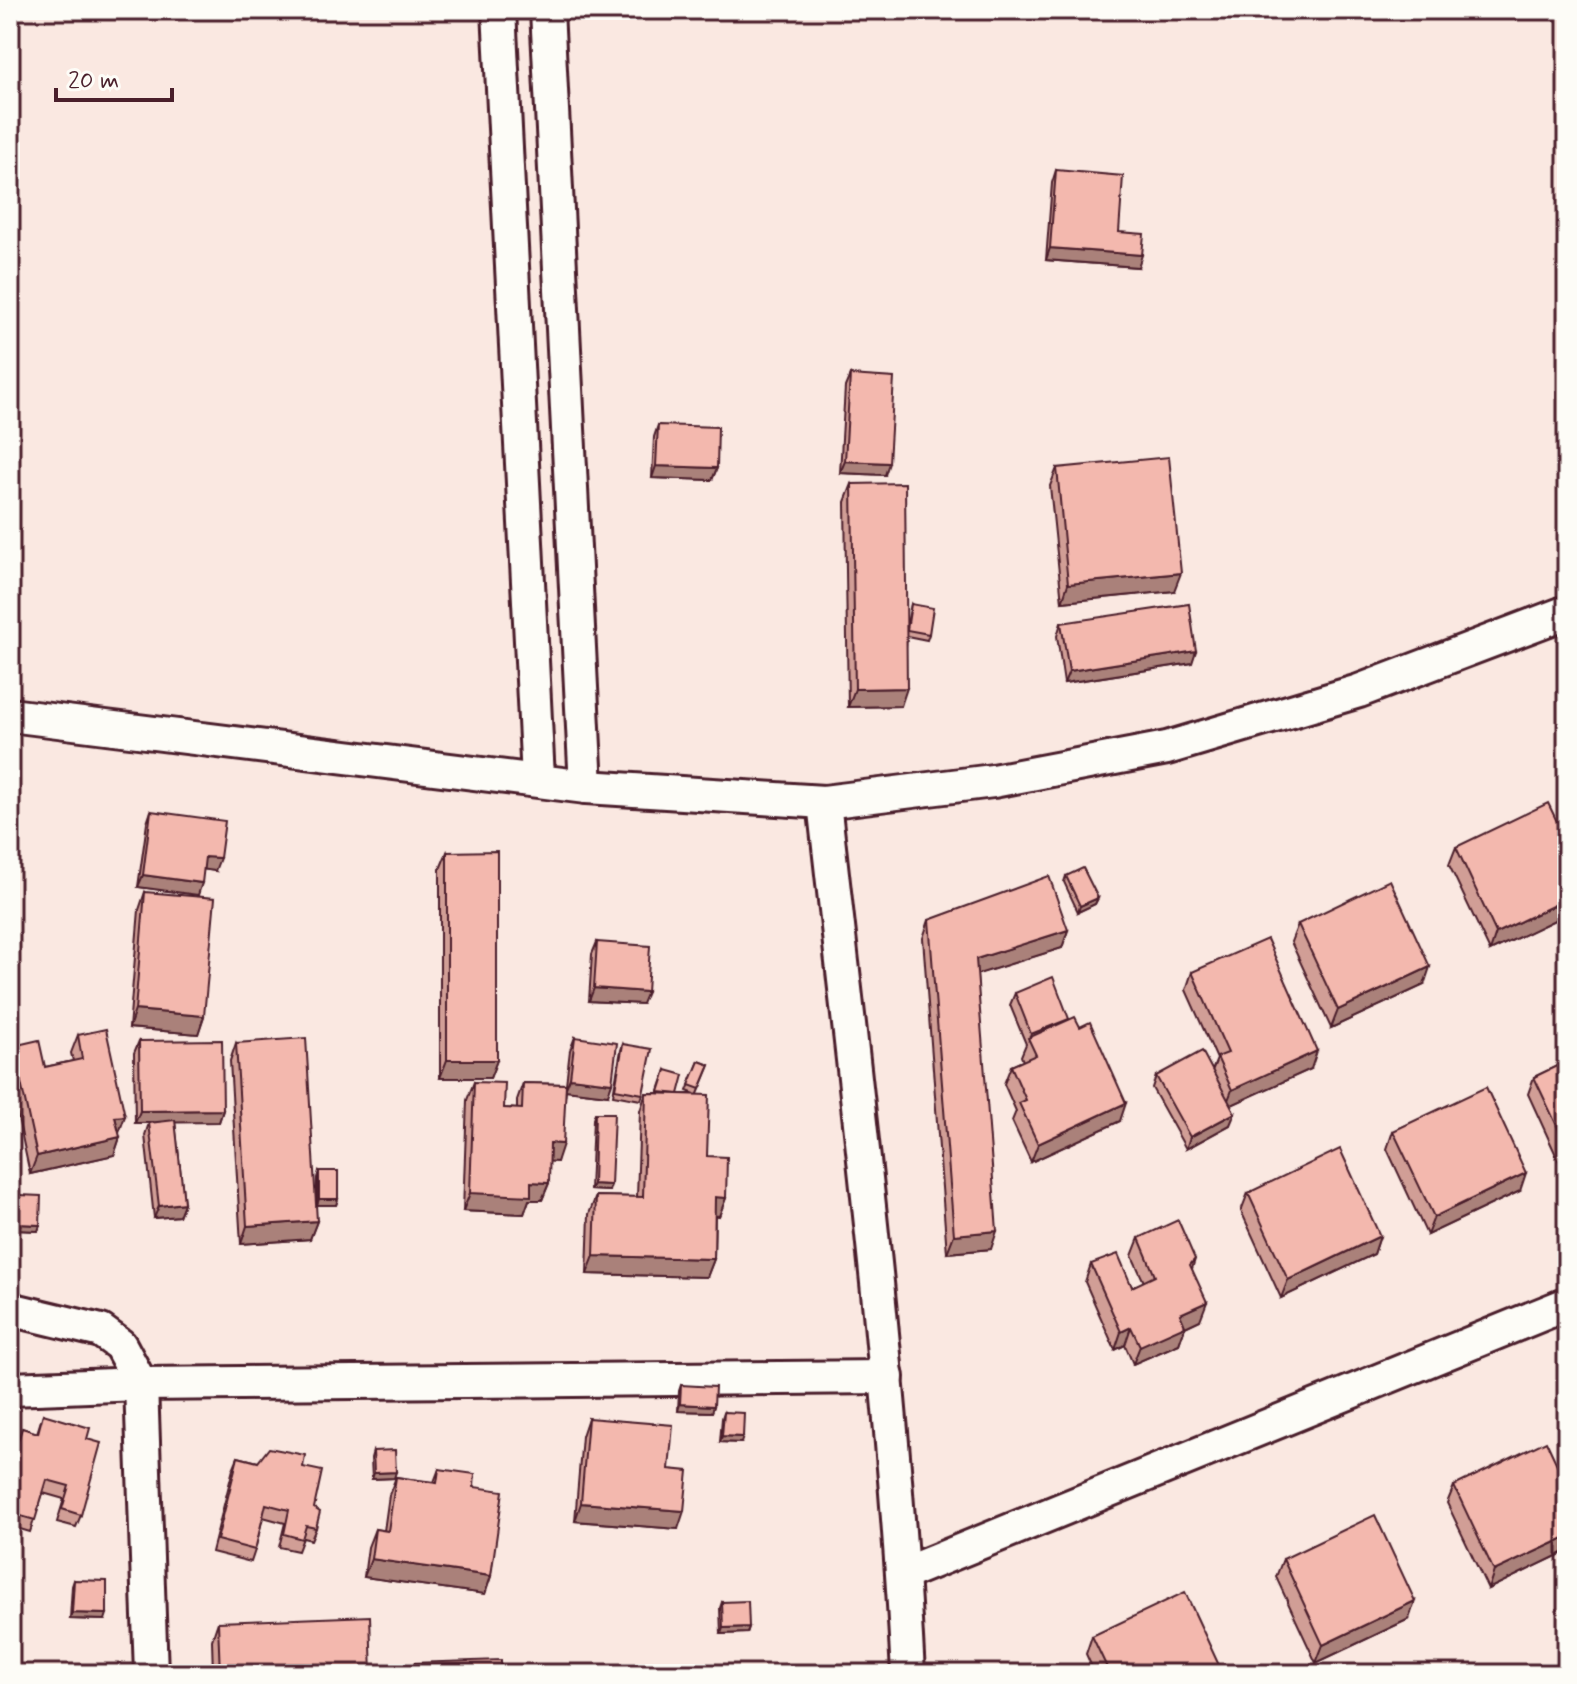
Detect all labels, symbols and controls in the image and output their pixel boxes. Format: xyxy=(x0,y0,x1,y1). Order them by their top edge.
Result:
scale bar xyxy=(56,52,172,102)
text: 20 m xyxy=(68,66,119,97)

